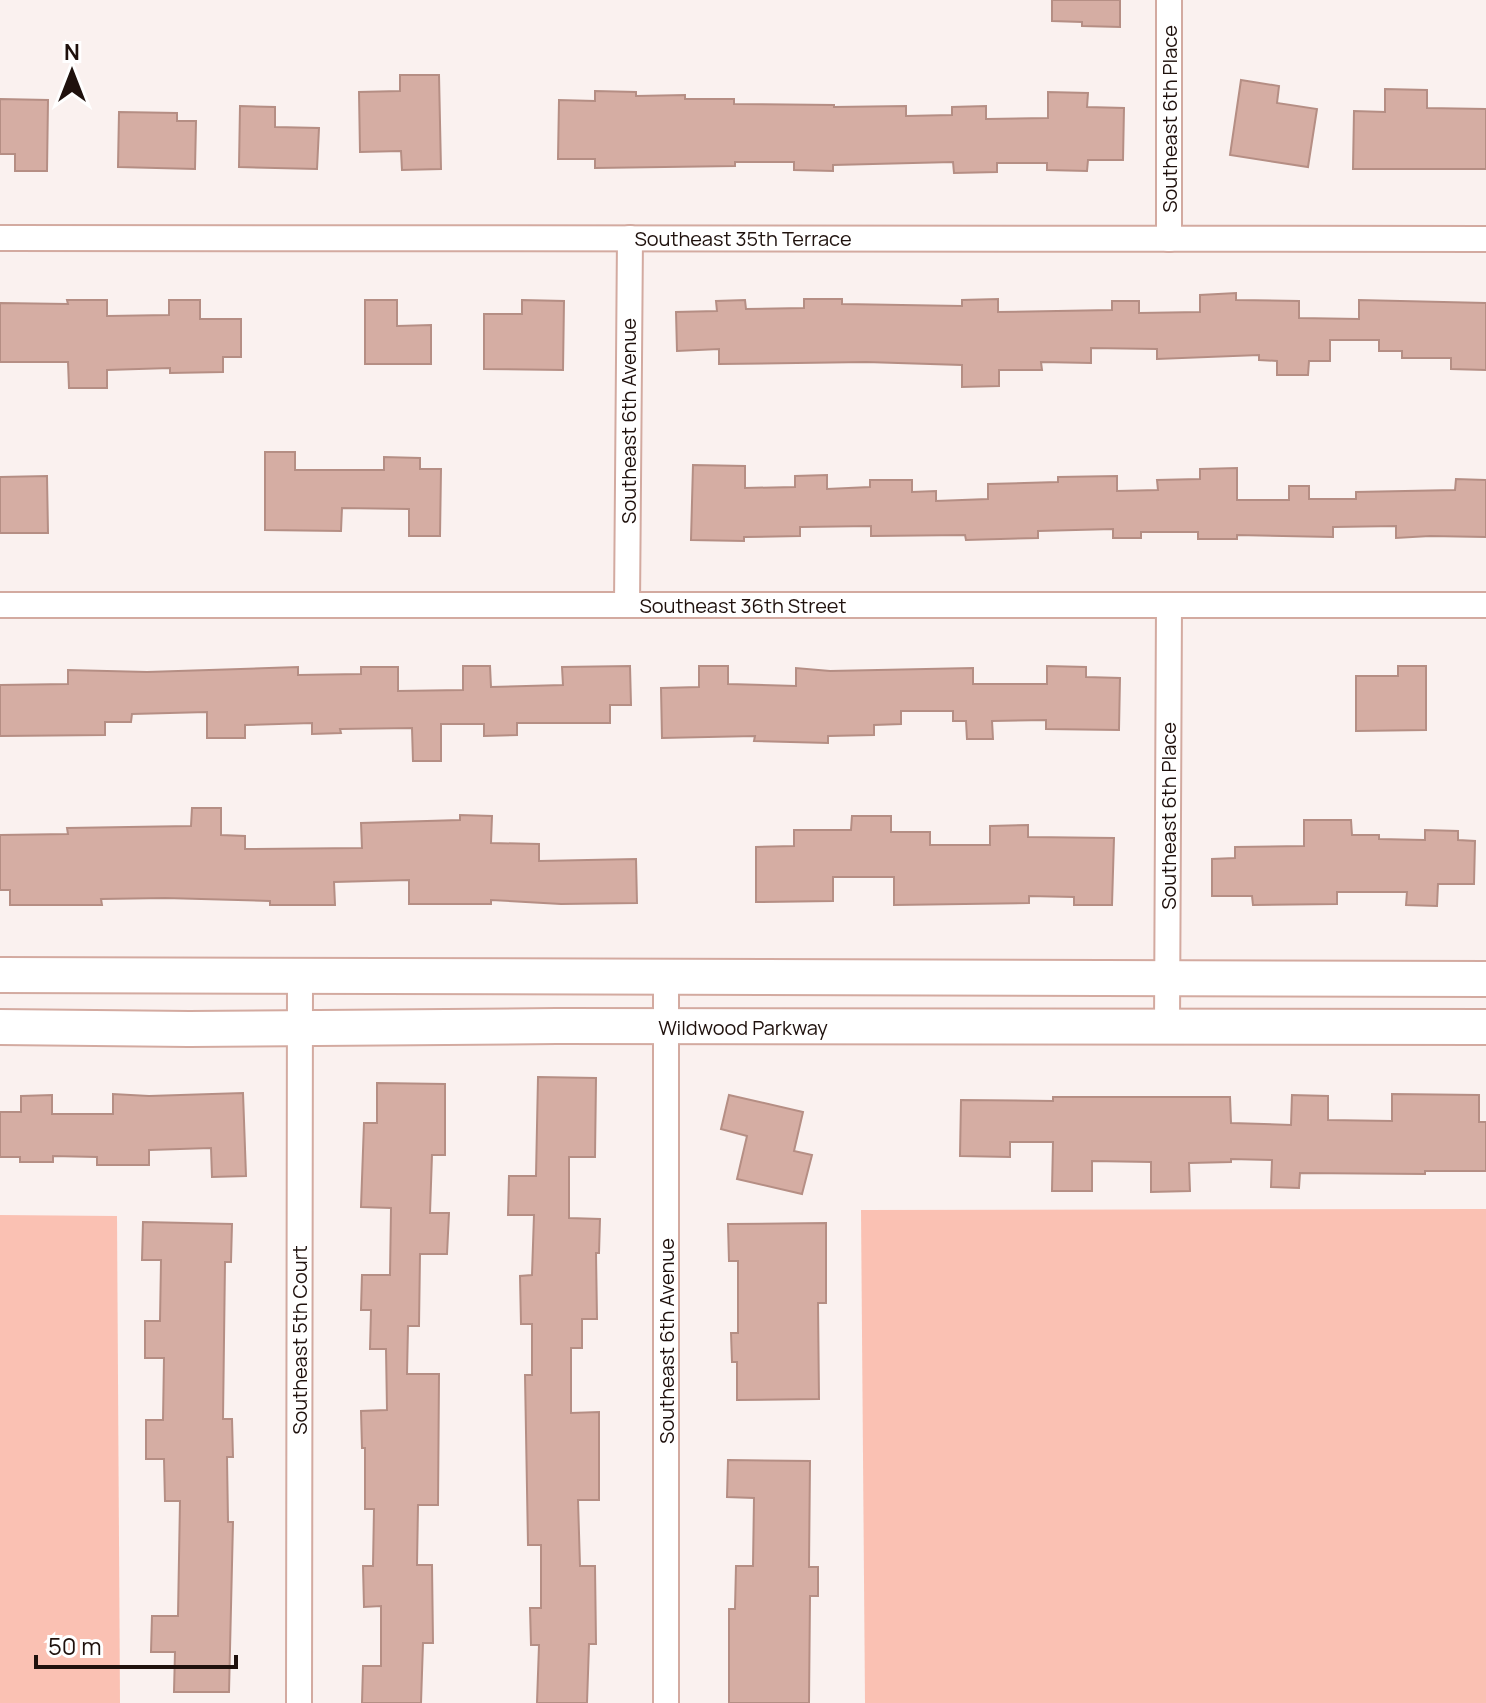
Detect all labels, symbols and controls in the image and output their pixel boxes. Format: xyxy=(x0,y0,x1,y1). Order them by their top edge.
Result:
street label: Southeast 6th Place xyxy=(1156,25,1183,213)
north arrow xyxy=(32,32,112,112)
text: N xyxy=(64,37,80,67)
street label: Southeast 35th Terrace xyxy=(634,225,852,252)
street label: Southeast 6th Avenue xyxy=(615,318,642,524)
street label: Southeast 36th Street xyxy=(639,592,847,619)
street label: Southeast 6th Place xyxy=(1155,722,1182,910)
street label: Wildwood Parkway xyxy=(658,1014,828,1041)
street label: Southeast 6th Avenue xyxy=(653,1238,680,1444)
street label: Southeast 5th Court xyxy=(286,1245,313,1435)
scale bar xyxy=(36,1619,236,1669)
text: 50 m xyxy=(48,1629,102,1662)

